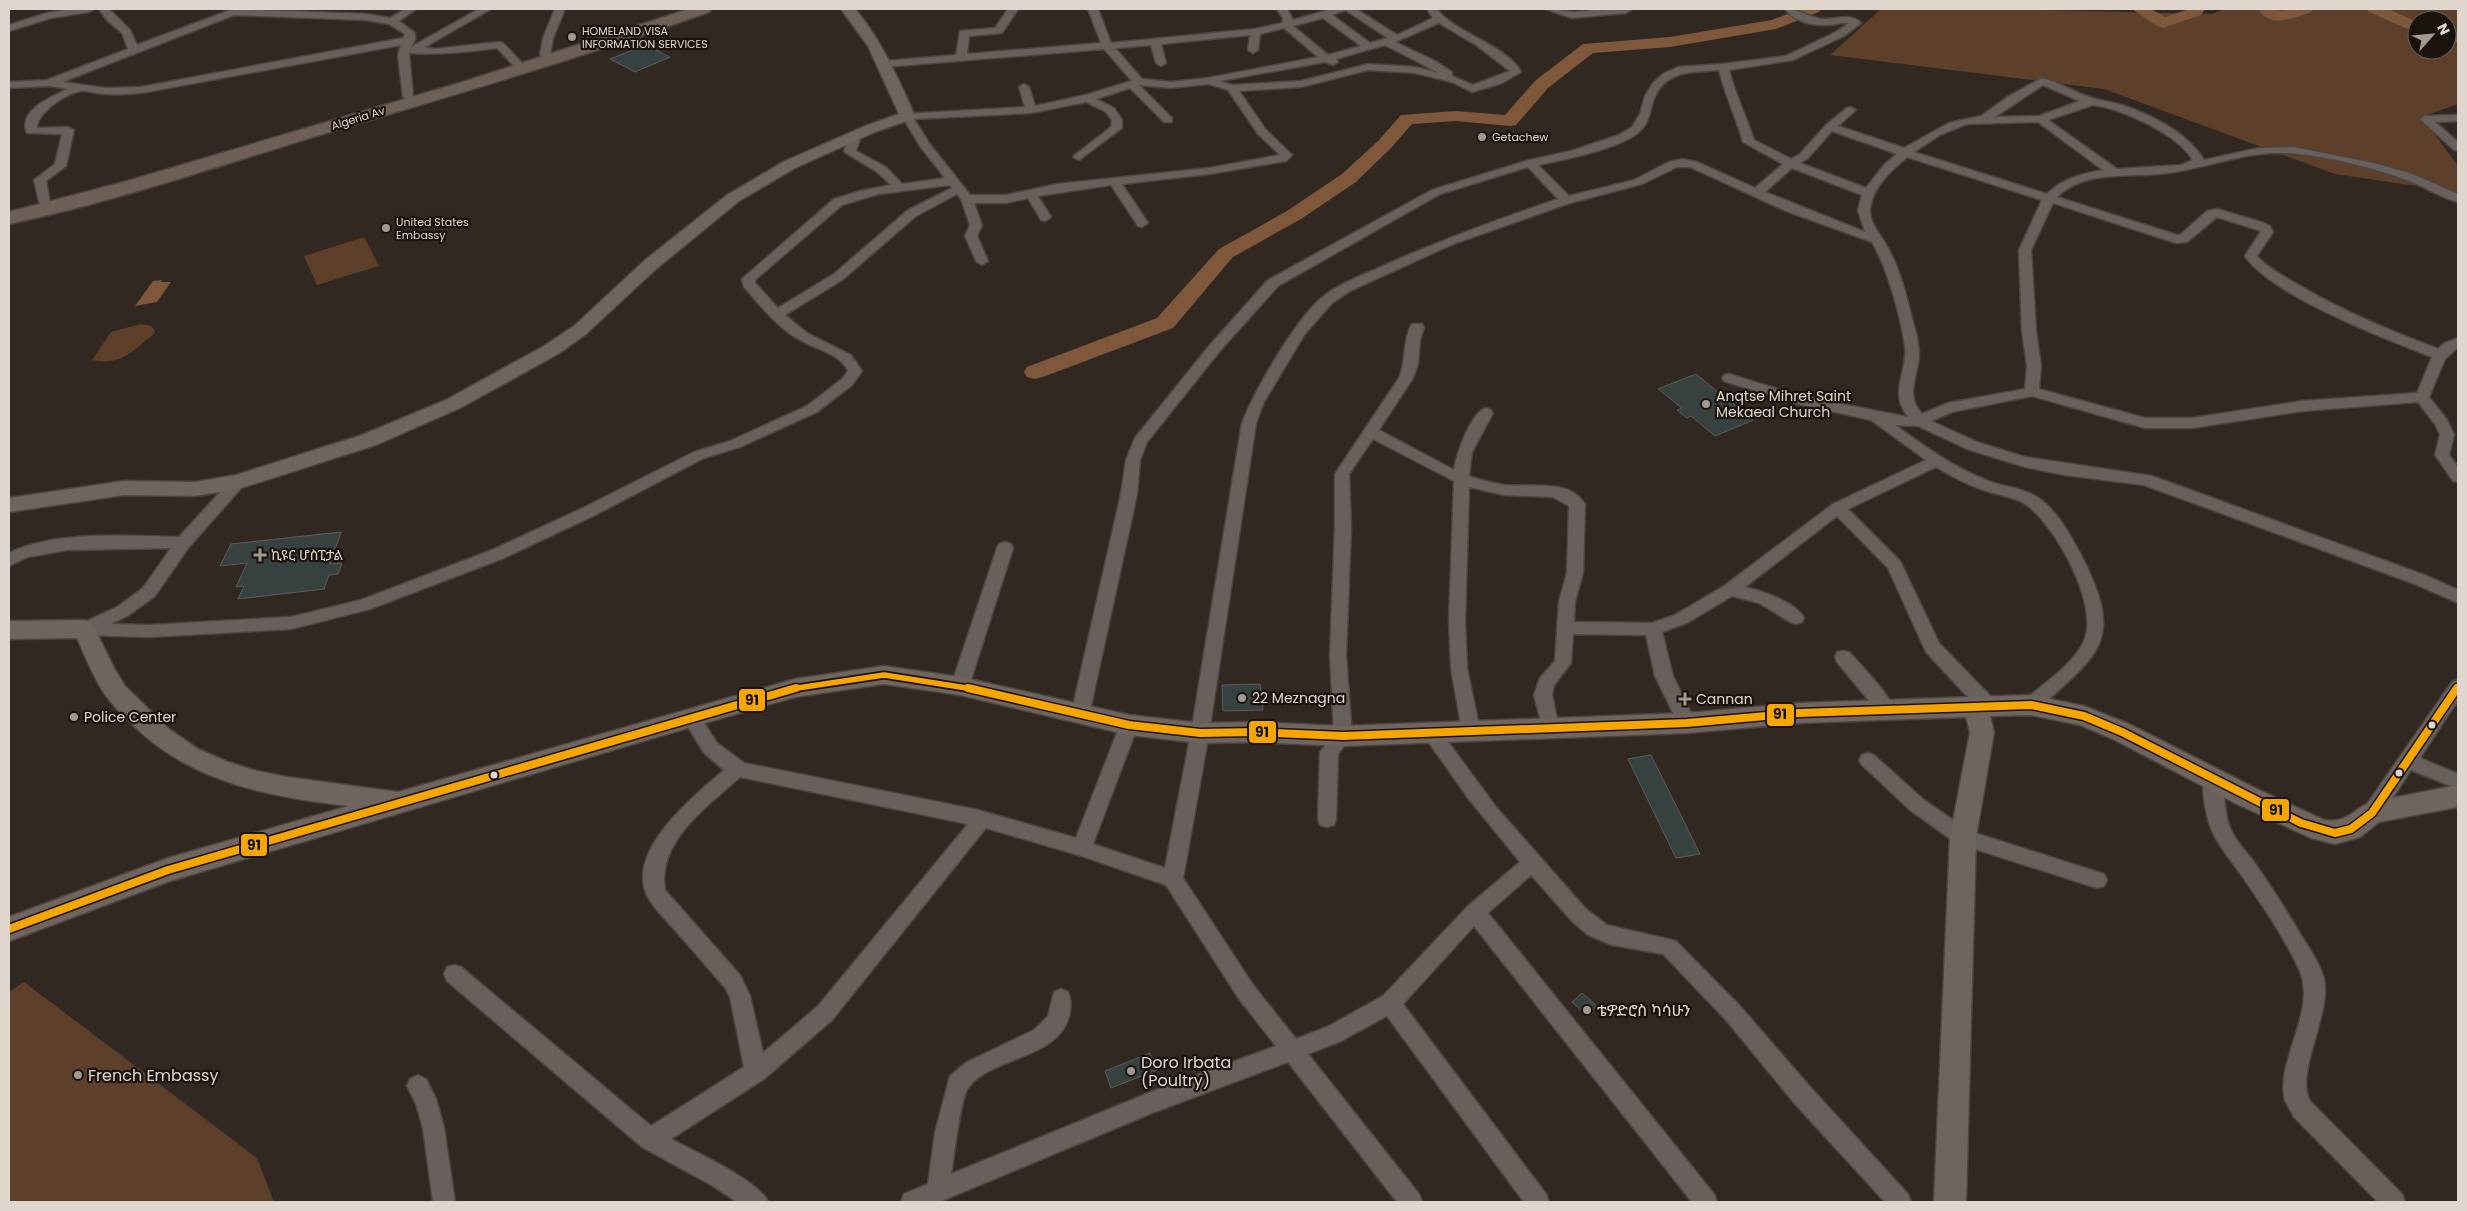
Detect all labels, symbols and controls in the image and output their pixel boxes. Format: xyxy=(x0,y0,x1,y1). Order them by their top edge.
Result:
north arrow xyxy=(2407,10,2457,60)
text: N xyxy=(2432,20,2455,38)
place label: HOMELAND VISA INFORMATION SERVICES xyxy=(582,23,708,52)
marker: HOMELAND VISA INFORMATION SERVICES xyxy=(566,31,578,43)
street label: Algeria Av xyxy=(329,102,387,134)
place label: Getachew xyxy=(1492,129,1548,145)
marker: Getachew xyxy=(1476,131,1488,143)
place label: United States Embassy xyxy=(396,214,469,243)
marker: United States Embassy xyxy=(380,222,392,234)
place label: Anqtse Mihret Saint Mekaeal Church xyxy=(1716,386,1851,422)
marker: Anqtse Mihret Saint Mekaeal Church xyxy=(1700,398,1712,410)
place label: ኪዩር ሆስፒታል xyxy=(271,545,344,565)
marker: ኪዩር ሆስፒታል xyxy=(253,548,267,562)
line badge: 91 xyxy=(738,688,766,712)
place label: 22 Meznagna xyxy=(1252,688,1345,708)
place label: Cannan xyxy=(1696,689,1753,709)
text: 91 xyxy=(745,690,759,710)
marker: 22 Meznagna xyxy=(1236,692,1248,704)
marker: Cannan xyxy=(1678,692,1692,706)
line badge: 91 xyxy=(1766,703,1795,727)
text: 91 xyxy=(1773,704,1787,724)
place label: Police Center xyxy=(84,707,176,727)
marker: Police Center xyxy=(68,711,80,723)
line badge: 91 xyxy=(1248,720,1277,744)
unlabelled marker xyxy=(2427,720,2437,730)
text: 91 xyxy=(1255,722,1269,742)
unlabelled marker xyxy=(2394,768,2404,778)
unlabelled marker xyxy=(489,770,499,780)
line badge: 91 xyxy=(2261,798,2290,822)
text: 91 xyxy=(2269,800,2283,820)
line badge: 91 xyxy=(240,833,268,857)
text: 91 xyxy=(247,835,261,855)
place label: ቴዎድሮስ ካሳሁን xyxy=(1597,999,1690,1022)
marker: ቴዎድሮስ ካሳሁን xyxy=(1581,1004,1593,1016)
place label: Doro Irbata (Poultry) xyxy=(1141,1051,1231,1092)
place label: French Embassy xyxy=(88,1064,218,1087)
marker: Doro Irbata (Poultry) xyxy=(1125,1065,1137,1077)
marker: French Embassy xyxy=(72,1069,84,1081)

